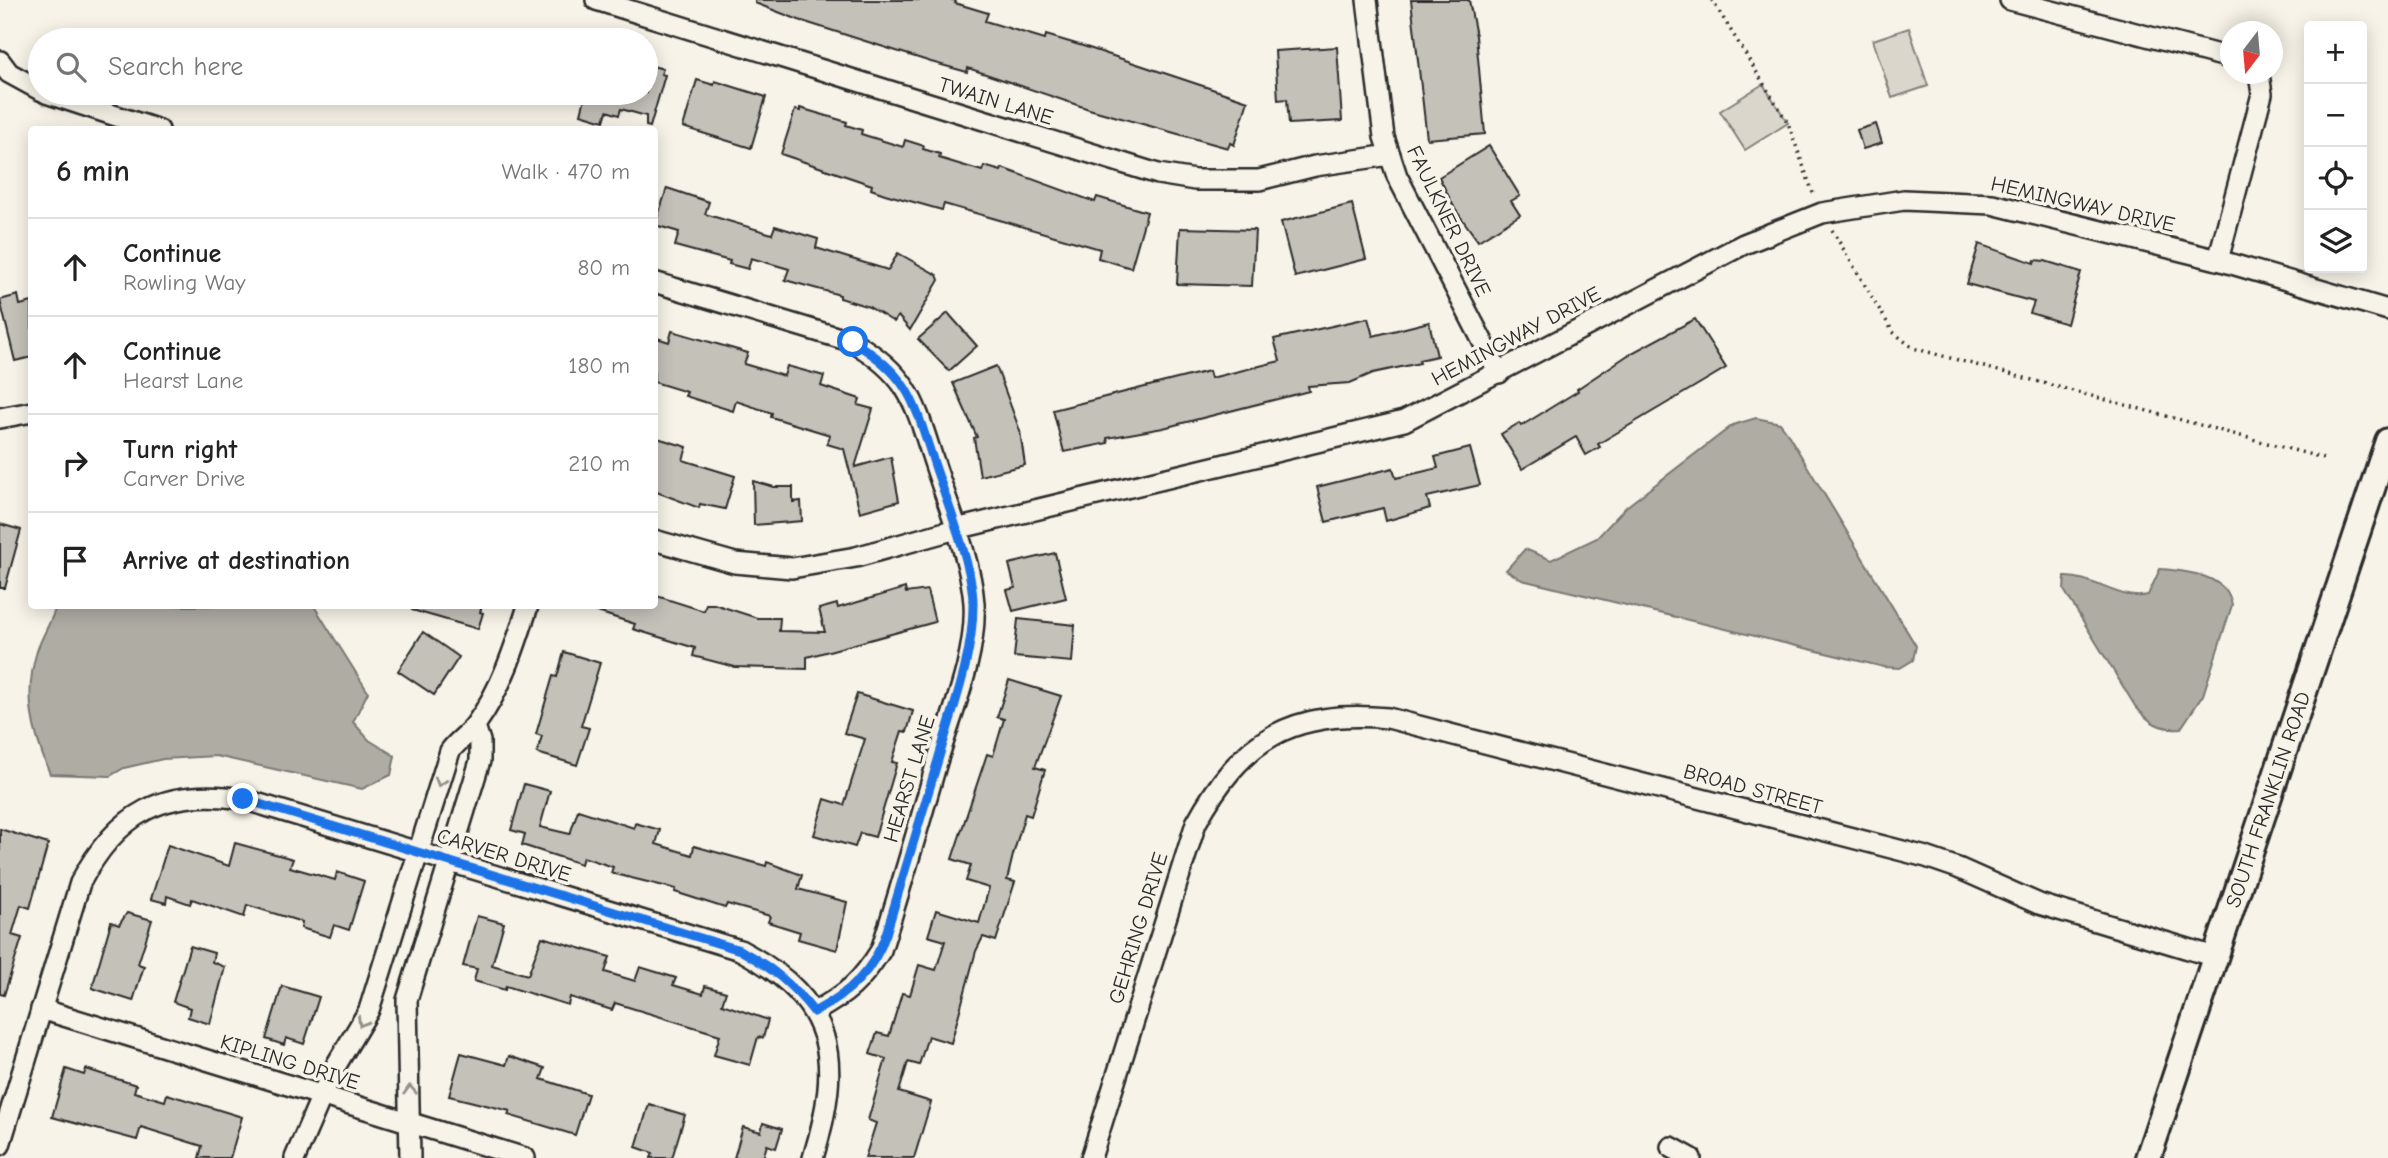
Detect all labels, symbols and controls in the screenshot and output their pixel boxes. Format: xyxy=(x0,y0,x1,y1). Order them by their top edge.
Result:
north arrow xyxy=(2220,21,2283,84)
map controls xyxy=(2304,21,2367,273)
button: + xyxy=(2304,21,2367,84)
search box xyxy=(28,28,658,105)
icon: search xyxy=(52,48,90,86)
text: Search here xyxy=(108,52,243,82)
street label: TWAIN LANE xyxy=(936,72,1056,130)
button: − xyxy=(2304,84,2367,147)
street label: FAULKNER DRIVE xyxy=(1402,142,1496,300)
button: locate xyxy=(2304,147,2367,210)
text: 6 min xyxy=(56,154,130,189)
text: Walk · 470 m xyxy=(501,158,630,185)
street label: HEMINGWAY DRIVE xyxy=(1989,171,2177,237)
button: layers xyxy=(2304,210,2367,273)
text: Continue xyxy=(123,239,221,269)
icon: ahead xyxy=(56,248,94,286)
text: 80 m xyxy=(577,254,630,281)
text: Rowling Way xyxy=(123,269,246,296)
street label: HEMINGWAY DRIVE xyxy=(1427,281,1605,391)
route start xyxy=(837,326,868,357)
text: Continue xyxy=(123,337,221,367)
icon: ahead xyxy=(56,346,94,384)
text: 180 m xyxy=(568,352,630,379)
text: Hearst Lane xyxy=(123,367,243,394)
text: Turn right xyxy=(123,435,237,465)
icon: right xyxy=(56,444,94,482)
text: 210 m xyxy=(568,450,630,477)
text: Carver Drive xyxy=(123,465,245,492)
icon: arrive xyxy=(56,542,94,580)
text: Arrive at destination xyxy=(123,546,350,576)
street label: SOUTH FRANKLIN ROAD xyxy=(2221,688,2315,911)
street label: HEARST LANE xyxy=(878,713,940,845)
street label: BROAD STREET xyxy=(1681,759,1825,819)
one-way arrow xyxy=(434,776,448,788)
route end xyxy=(227,783,258,814)
street label: CARVER DRIVE xyxy=(434,823,574,887)
street label: GEHRING DRIVE xyxy=(1104,849,1172,1007)
one-way arrow xyxy=(357,1014,370,1027)
street label: KIPLING DRIVE xyxy=(218,1029,362,1095)
one-way arrow xyxy=(403,1084,418,1095)

